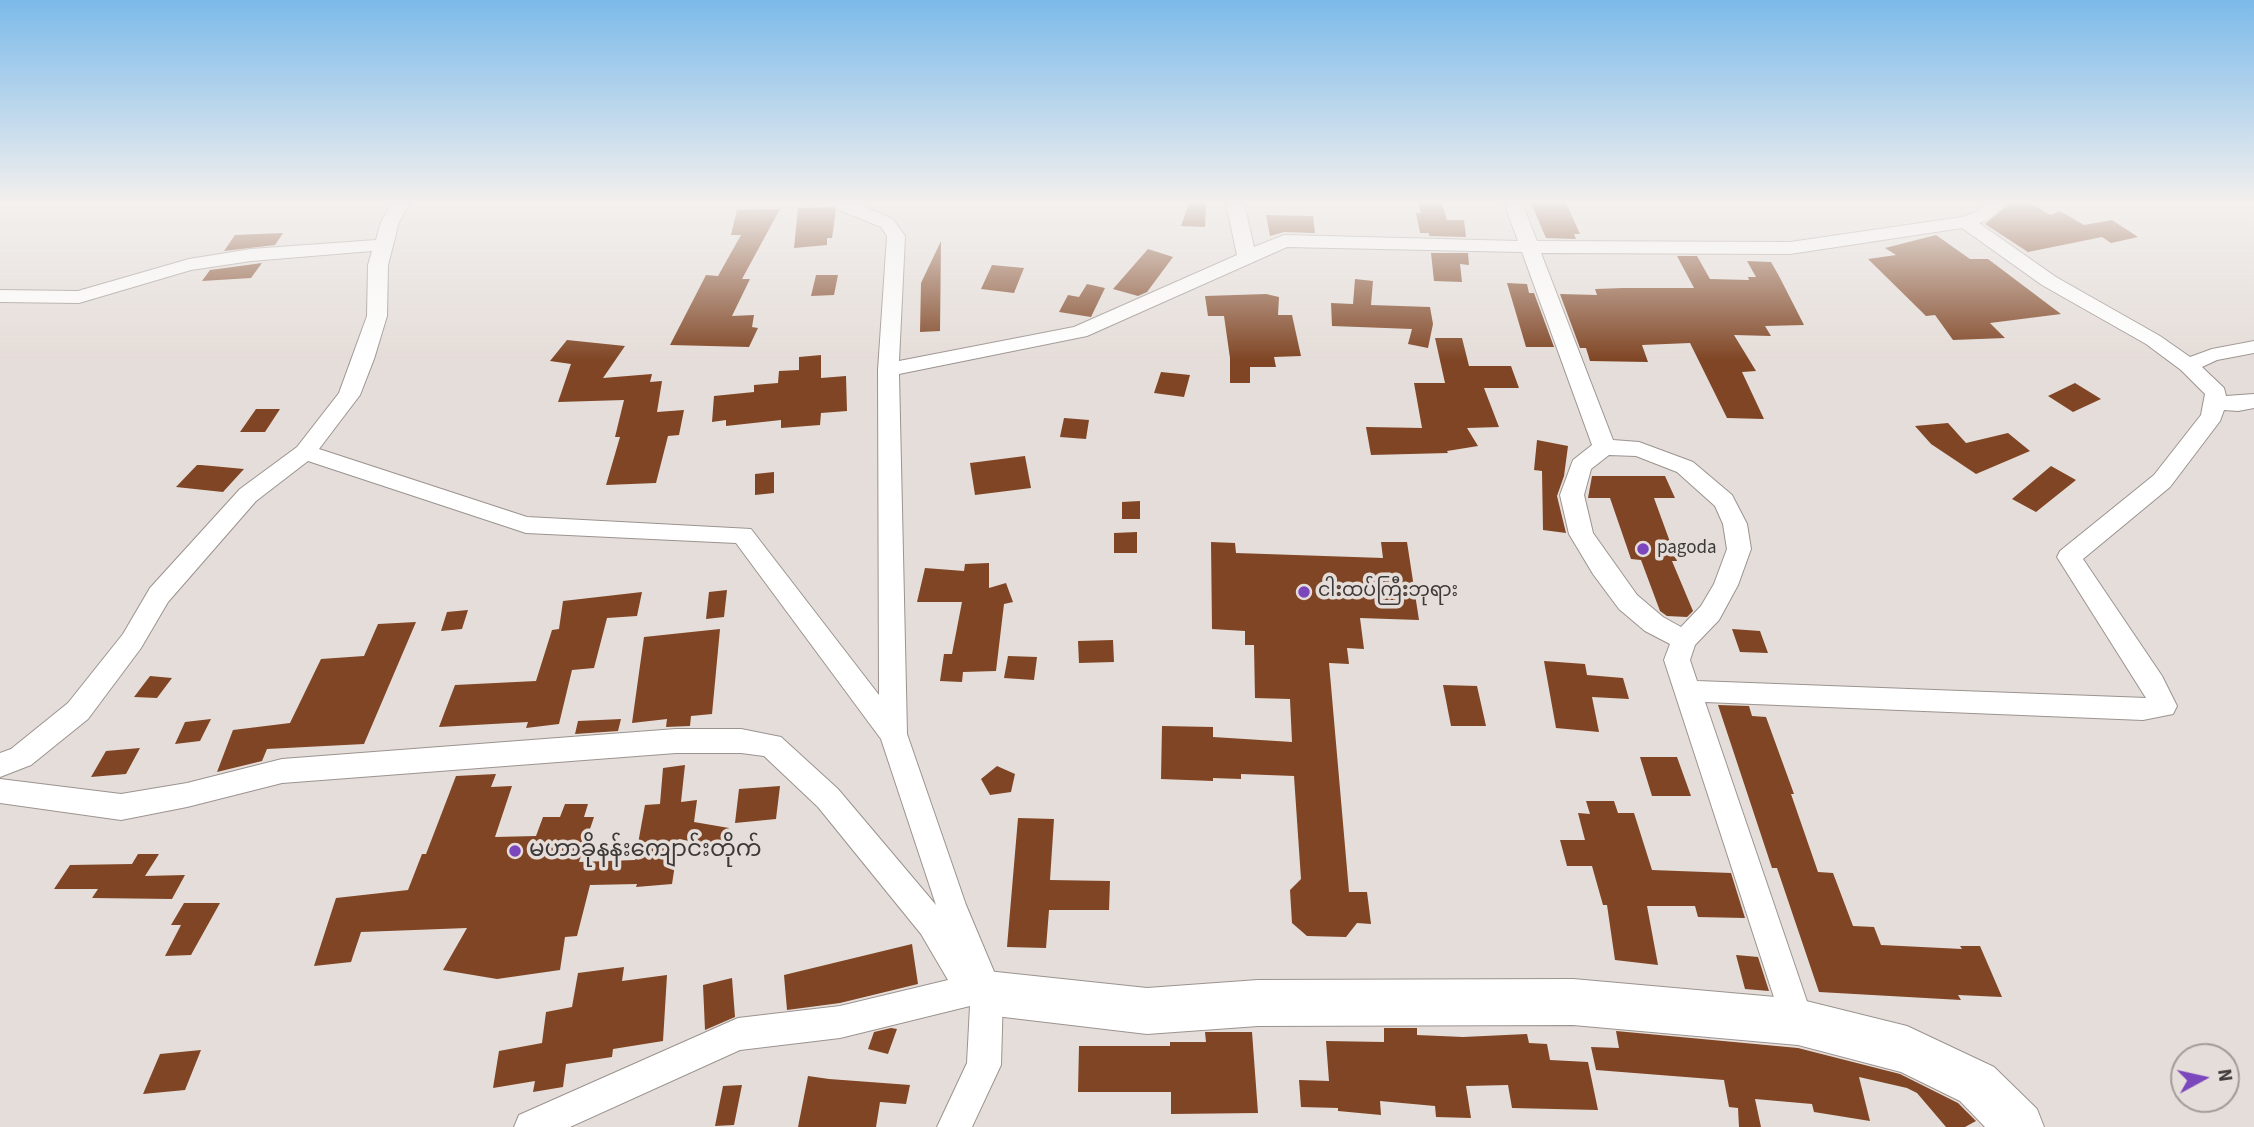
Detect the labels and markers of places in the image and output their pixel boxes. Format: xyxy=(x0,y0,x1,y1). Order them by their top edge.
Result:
place label: pagoda xyxy=(1657,538,1717,560)
marker: pagoda xyxy=(1635,541,1651,557)
place label: ငါးထပ်ကြီးဘုရား xyxy=(1318,581,1458,603)
marker: ငါးထပ်ကြီးဘုရား xyxy=(1296,584,1312,600)
place label: မဟာခိုနန်းကျောင်းတိုက် xyxy=(529,837,762,865)
marker: မဟာခိုနန်းကျောင်းတိုက် xyxy=(507,843,523,859)

